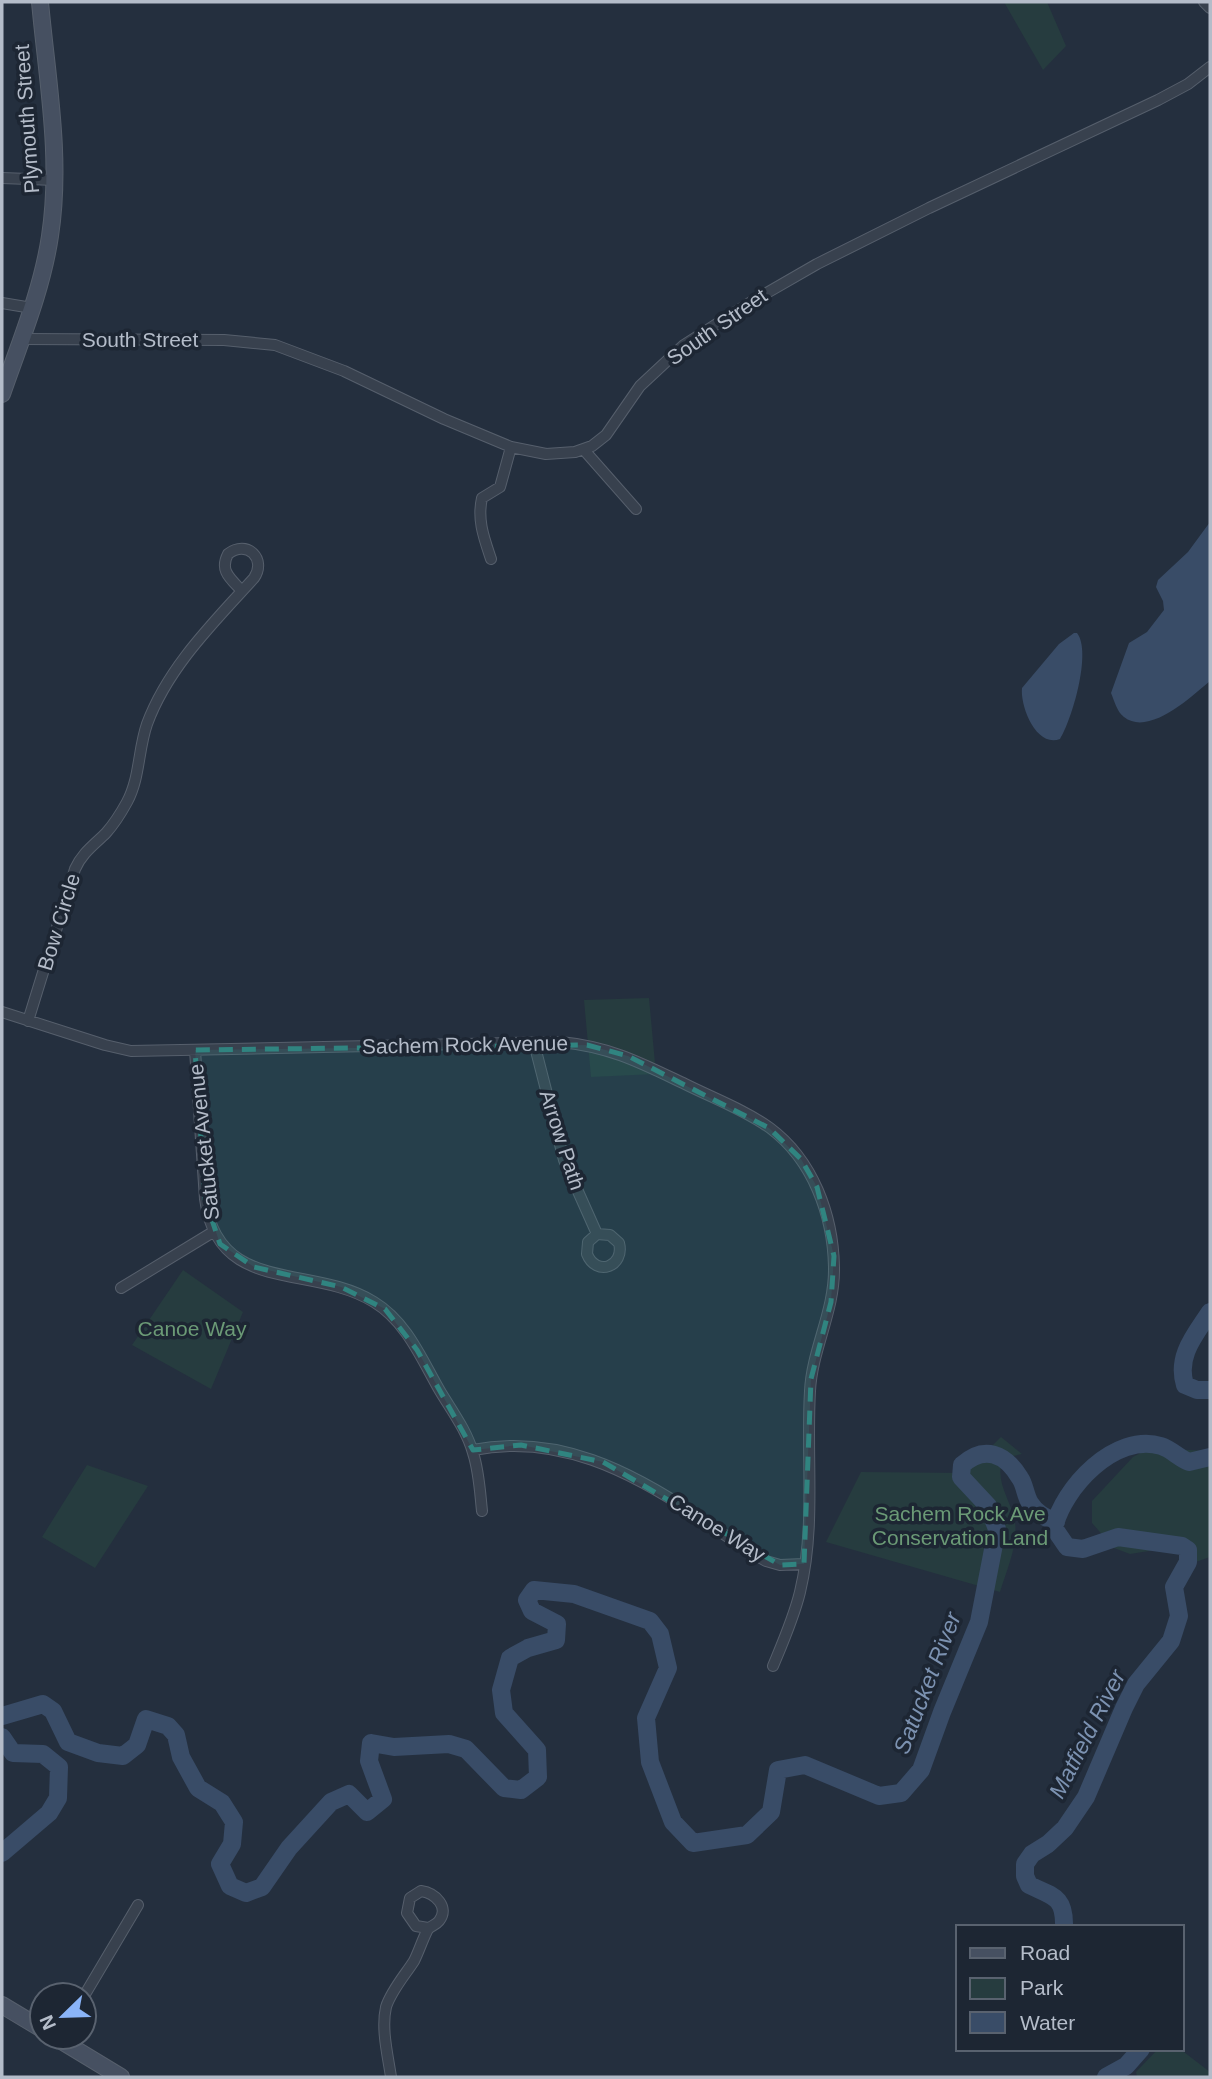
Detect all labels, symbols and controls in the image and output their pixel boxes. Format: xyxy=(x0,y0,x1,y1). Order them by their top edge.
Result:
street label: Plymouth Street xyxy=(10,44,43,194)
street label: South Street xyxy=(662,284,771,369)
street label: South Street xyxy=(82,328,199,351)
street label: Bow Circle xyxy=(33,871,84,973)
street label: Sachem Rock Avenue xyxy=(362,1031,568,1058)
street label: Satucket Avenue xyxy=(184,1063,223,1221)
street label: Arrow Path xyxy=(535,1087,589,1193)
park label: Canoe Way xyxy=(138,1317,247,1340)
street label: Canoe Way xyxy=(665,1489,770,1566)
park label: Sachem Rock Ave Conservation Land xyxy=(872,1502,1048,1549)
water label: Satucket River xyxy=(888,1607,966,1757)
water label: Matfield River xyxy=(1043,1664,1131,1803)
legend xyxy=(956,1925,1184,2051)
text: Road xyxy=(1020,1941,1070,1964)
text: Park xyxy=(1020,1976,1064,1999)
north arrow xyxy=(28,1981,98,2051)
text: Water xyxy=(1020,2011,1075,2034)
text: N xyxy=(35,2012,60,2033)

